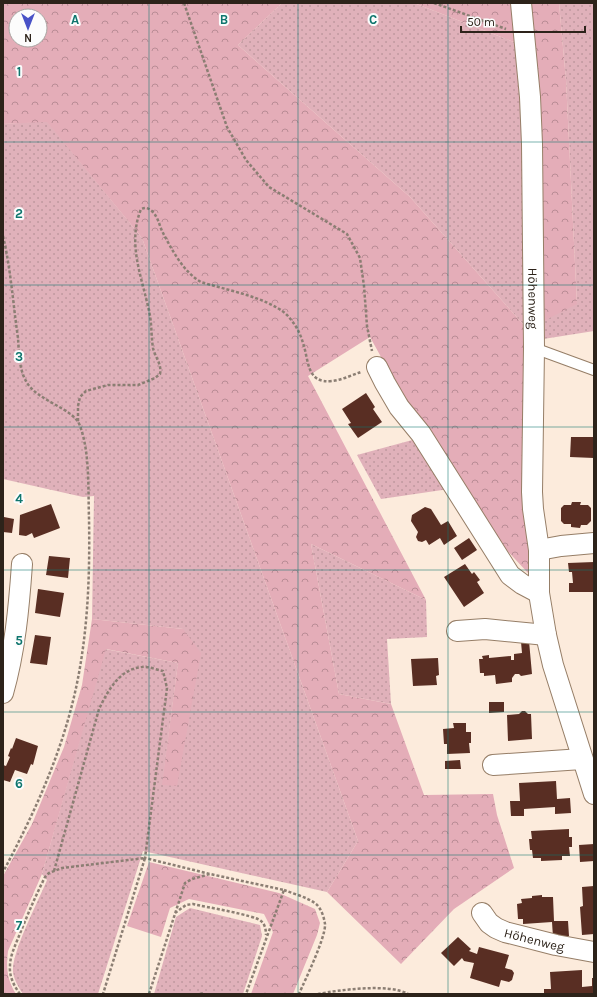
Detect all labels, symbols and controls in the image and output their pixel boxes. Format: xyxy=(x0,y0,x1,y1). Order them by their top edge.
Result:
north arrow xyxy=(8,8,48,48)
scale bar xyxy=(461,8,585,34)
text: A xyxy=(71,12,79,27)
text: B xyxy=(220,12,228,27)
text: C xyxy=(369,12,377,27)
text: 50 m xyxy=(467,15,495,29)
text: N xyxy=(24,31,32,44)
text: 1 xyxy=(17,64,21,79)
text: 2 xyxy=(15,206,23,221)
street label: Höhenweg xyxy=(525,268,541,330)
text: 3 xyxy=(15,349,23,364)
text: 4 xyxy=(15,491,23,506)
text: 5 xyxy=(15,633,23,648)
text: 6 xyxy=(15,776,23,791)
text: 7 xyxy=(16,918,23,933)
street label: Höhenweg xyxy=(503,925,566,955)

